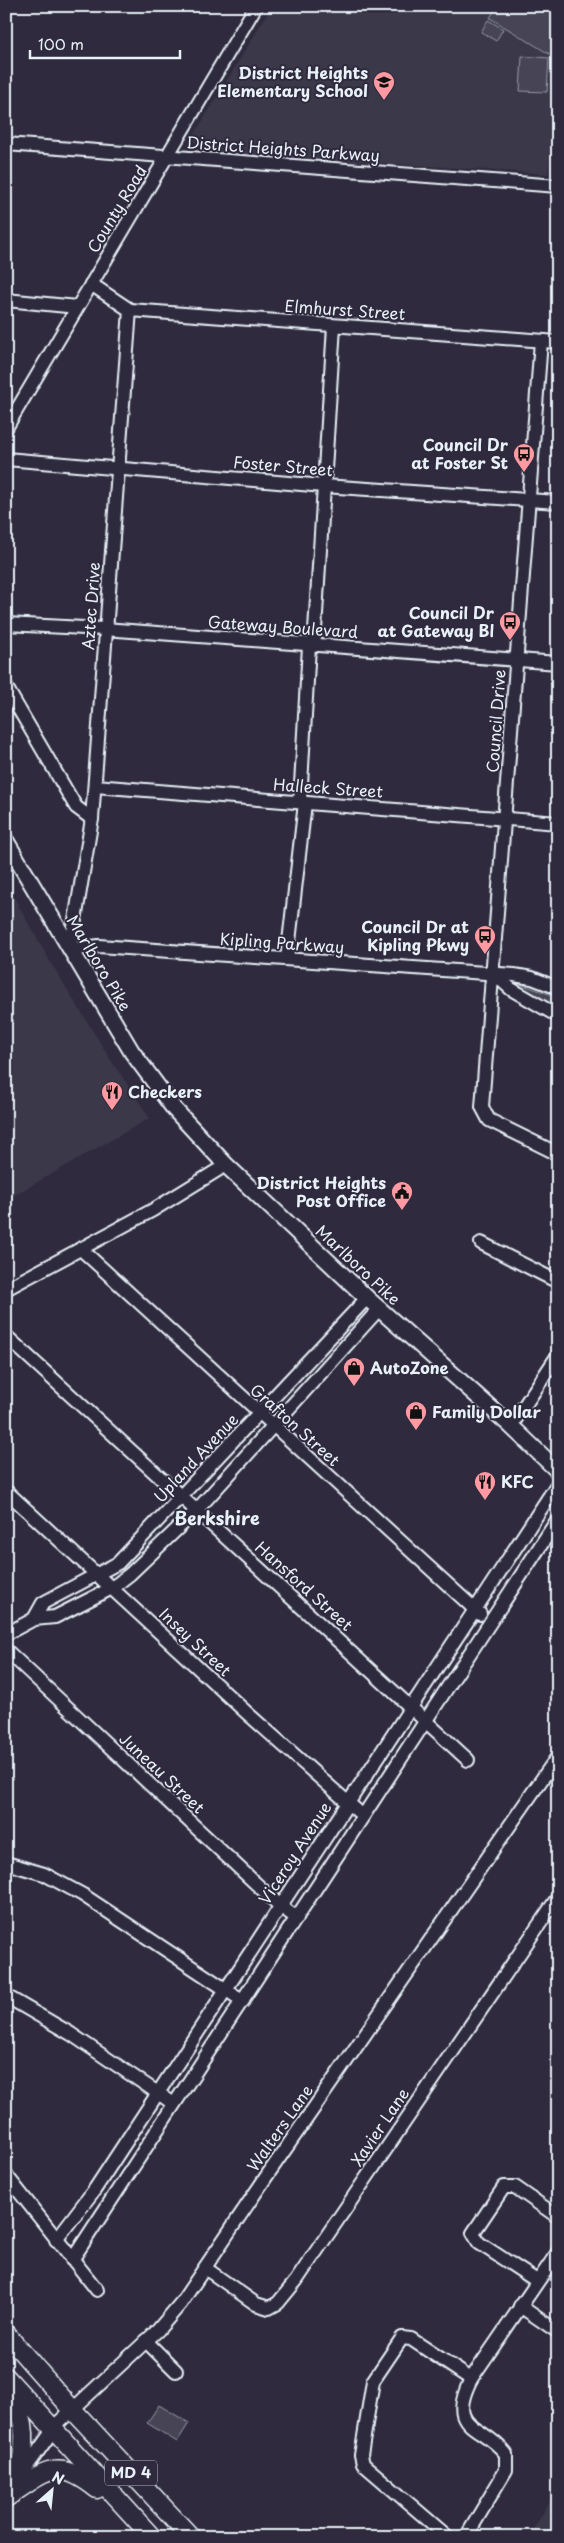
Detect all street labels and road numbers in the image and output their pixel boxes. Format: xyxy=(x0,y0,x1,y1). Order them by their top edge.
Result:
street label: District Heights Parkway xyxy=(186,129,381,167)
street label: County Road xyxy=(81,160,152,257)
street label: Elmhurst Street xyxy=(284,293,407,325)
street label: Foster Street xyxy=(232,449,334,481)
street label: Aztec Drive xyxy=(75,561,105,651)
street label: Gateway Boulevard xyxy=(207,609,359,643)
street label: Council Drive xyxy=(479,668,511,773)
street label: Halleck Street xyxy=(272,771,384,803)
street label: Marlboro Pike xyxy=(62,910,138,1015)
street label: Kipling Parkway xyxy=(219,926,345,958)
street label: Marlboro Pike xyxy=(311,1219,406,1310)
street label: Grafton Street xyxy=(245,1377,346,1472)
street label: Upland Avenue xyxy=(148,1407,243,1507)
street label: Hansford Street xyxy=(250,1535,359,1636)
street label: Insey Street xyxy=(154,1602,237,1681)
street label: Juneau Street xyxy=(115,1726,211,1819)
street label: Viceroy Avenue xyxy=(252,1796,336,1908)
street label: Walters Lane xyxy=(240,2079,318,2176)
street label: Xavier Lane xyxy=(344,2083,414,2170)
road number: MD 4 xyxy=(105,2460,157,2486)

